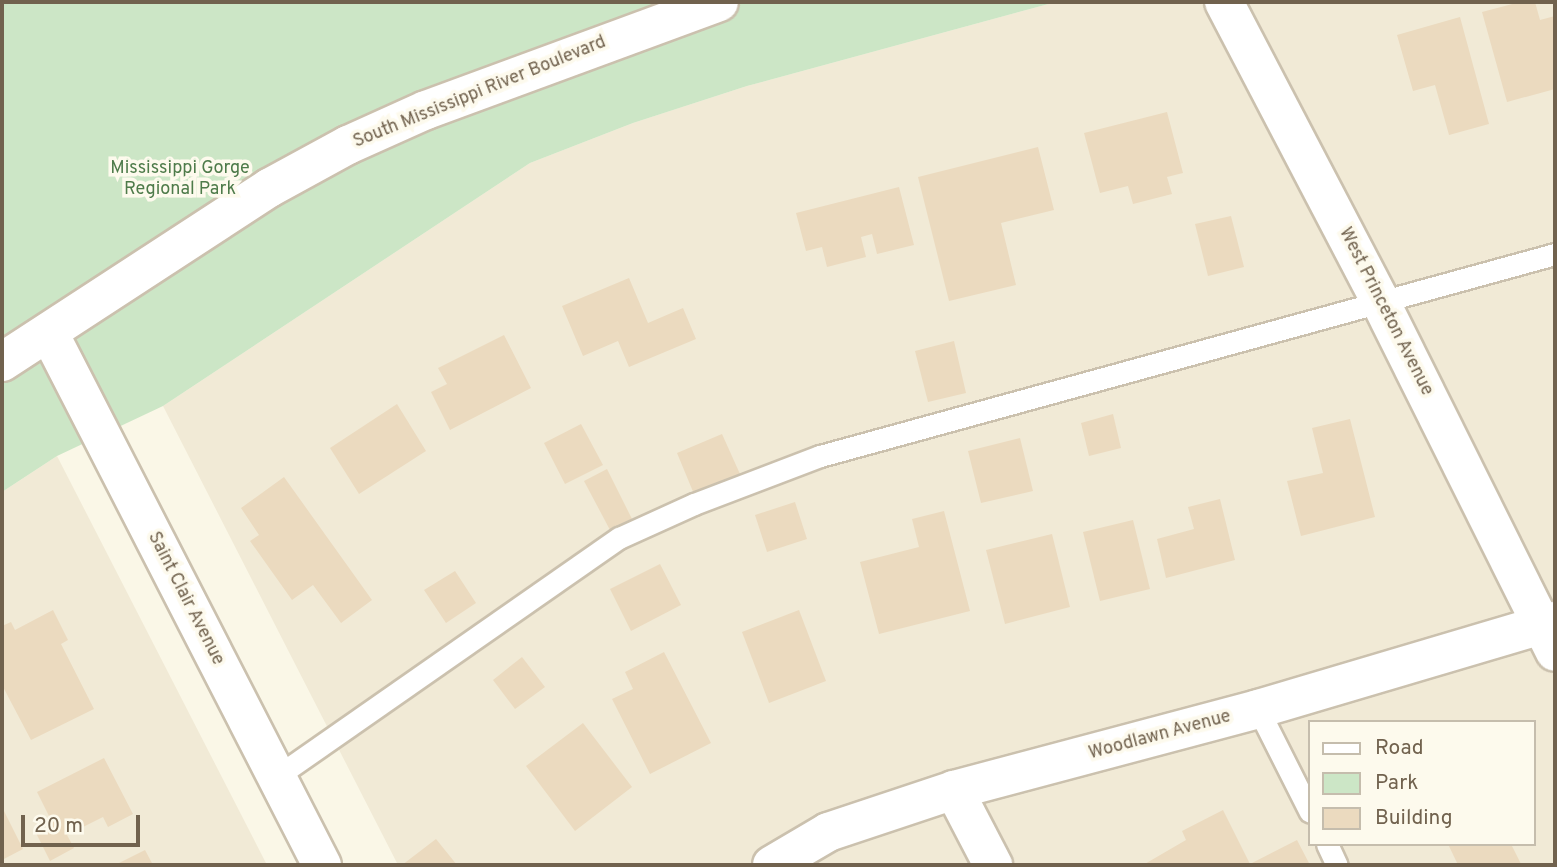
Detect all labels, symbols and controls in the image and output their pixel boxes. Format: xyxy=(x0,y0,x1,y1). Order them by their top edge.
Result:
street label: South Mississippi River Boulevard xyxy=(350,32,610,154)
park label: Mississippi Gorge Regional Park xyxy=(110,159,250,202)
street label: West Princeton Avenue xyxy=(1333,224,1437,400)
street label: Saint Clair Avenue xyxy=(142,528,228,670)
street label: Woodlawn Avenue xyxy=(1086,707,1234,765)
legend xyxy=(1308,720,1536,846)
text: Road xyxy=(1375,735,1424,762)
text: Park xyxy=(1375,770,1418,797)
scale bar xyxy=(24,800,144,844)
text: Building xyxy=(1375,805,1453,832)
text: 20 m xyxy=(34,813,83,840)

